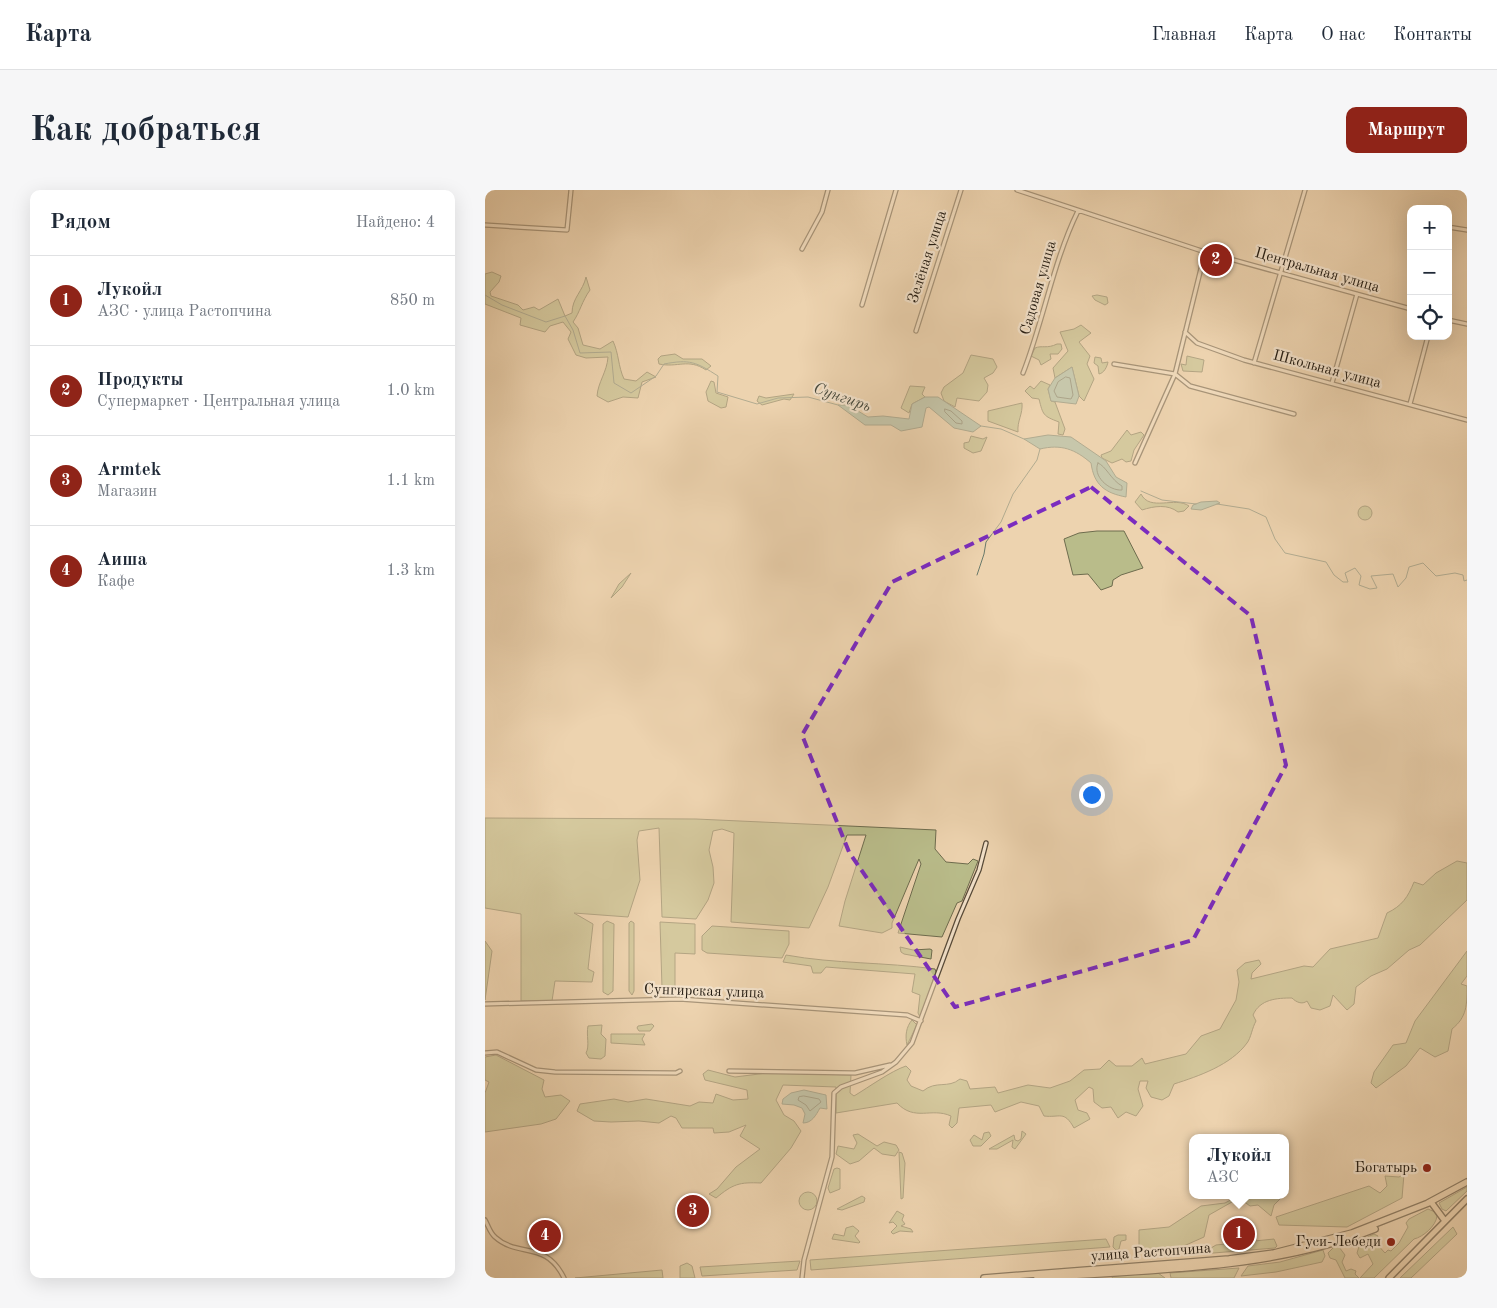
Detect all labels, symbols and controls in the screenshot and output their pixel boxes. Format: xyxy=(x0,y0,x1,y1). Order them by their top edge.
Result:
text: Карта xyxy=(25,23,92,47)
text: Главная xyxy=(1152,26,1216,44)
text: Карта xyxy=(1244,26,1293,44)
text: О нас xyxy=(1321,26,1365,44)
text: Контакты xyxy=(1393,26,1472,44)
button: Маршрут xyxy=(1346,107,1467,153)
text: Как добраться xyxy=(30,113,261,148)
map controls xyxy=(1407,205,1452,340)
button: + xyxy=(1407,205,1452,250)
street label: Зелёная улица xyxy=(906,208,950,305)
text: Рядом xyxy=(50,212,111,233)
text: Найдено: 4 xyxy=(356,215,435,231)
street label: Садовая улица xyxy=(1018,239,1060,337)
pin: 2 xyxy=(1200,241,1232,279)
street label: Центральная улица xyxy=(1253,246,1382,296)
button: − xyxy=(1407,250,1452,295)
text: Лукойл xyxy=(97,281,162,300)
text: 1 xyxy=(61,293,71,309)
text: 850 m xyxy=(390,293,435,309)
button: locate xyxy=(1407,295,1452,340)
text: АЗС · улица Растопчина xyxy=(97,304,272,320)
street label: Школьная улица xyxy=(1271,348,1383,392)
text: Продукты xyxy=(97,371,184,390)
water label: Сунгирь xyxy=(811,381,873,415)
text: 2 xyxy=(61,383,71,399)
text: 1.0 km xyxy=(386,383,435,399)
text: Супермаркет · Центральная улица xyxy=(97,394,340,410)
text: Armtek xyxy=(97,461,161,480)
text: 3 xyxy=(61,473,71,489)
text: 1.1 km xyxy=(386,473,435,489)
text: Магазин xyxy=(97,484,157,500)
text: Аиша xyxy=(97,551,147,570)
text: 4 xyxy=(61,563,71,579)
text: 1.3 km xyxy=(386,563,435,579)
text: Кафе xyxy=(97,574,135,590)
your location xyxy=(1079,782,1105,808)
street label: Сунгирская улица xyxy=(644,982,765,1002)
popup xyxy=(1189,1134,1289,1199)
text: Лукойл xyxy=(1206,1147,1272,1166)
place label: Богатырь xyxy=(1355,1161,1417,1176)
marker: Богатырь xyxy=(1421,1162,1433,1174)
text: АЗС xyxy=(1206,1170,1239,1186)
pin: 3 xyxy=(677,1192,709,1230)
pin: 1 xyxy=(1223,1215,1255,1253)
pin: 4 xyxy=(529,1217,561,1255)
place label: Гуси-Лебеди xyxy=(1296,1235,1381,1250)
marker: Гуси-Лебеди xyxy=(1385,1236,1397,1248)
street label: улица Растопчина xyxy=(1090,1241,1212,1265)

